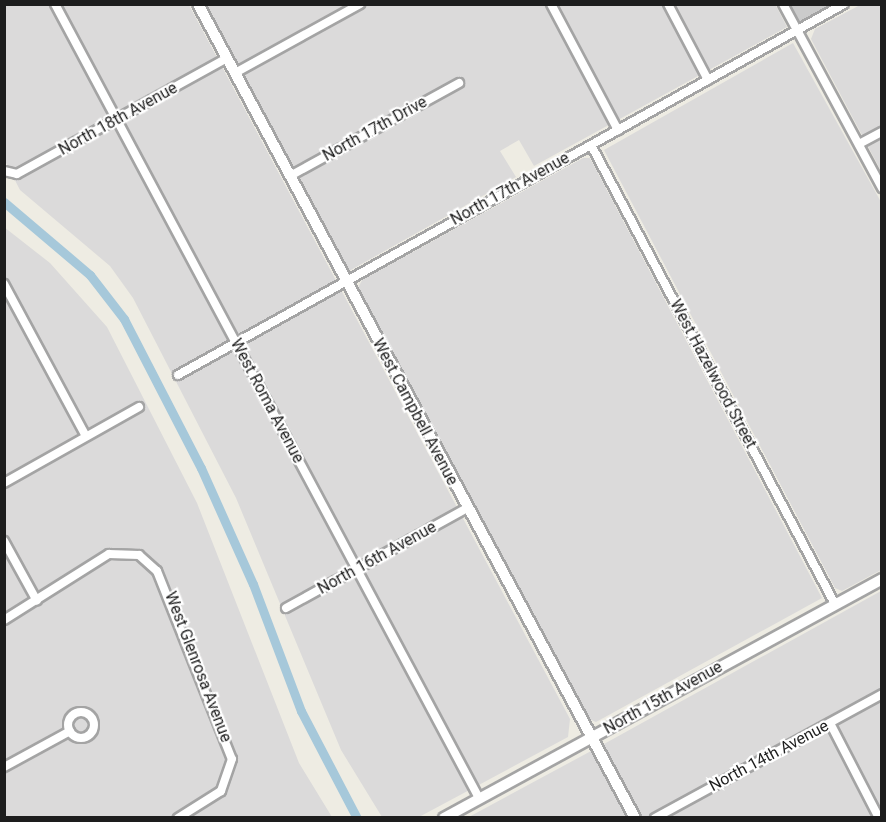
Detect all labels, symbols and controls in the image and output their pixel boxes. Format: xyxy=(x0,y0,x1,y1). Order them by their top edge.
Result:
street label: North 18th Avenue xyxy=(55,78,181,160)
street label: North 17th Drive xyxy=(319,92,431,166)
street label: North 17th Avenue xyxy=(447,148,573,230)
street label: West Hazelwood Street xyxy=(666,296,760,452)
street label: West Campbell Avenue xyxy=(368,335,462,489)
street label: West Roma Avenue xyxy=(226,336,308,466)
street label: North 16th Avenue xyxy=(314,517,440,599)
street label: West Glenrosa Avenue xyxy=(160,589,236,745)
street label: North 15th Avenue xyxy=(600,657,726,739)
street label: North 14th Avenue xyxy=(706,716,832,796)

